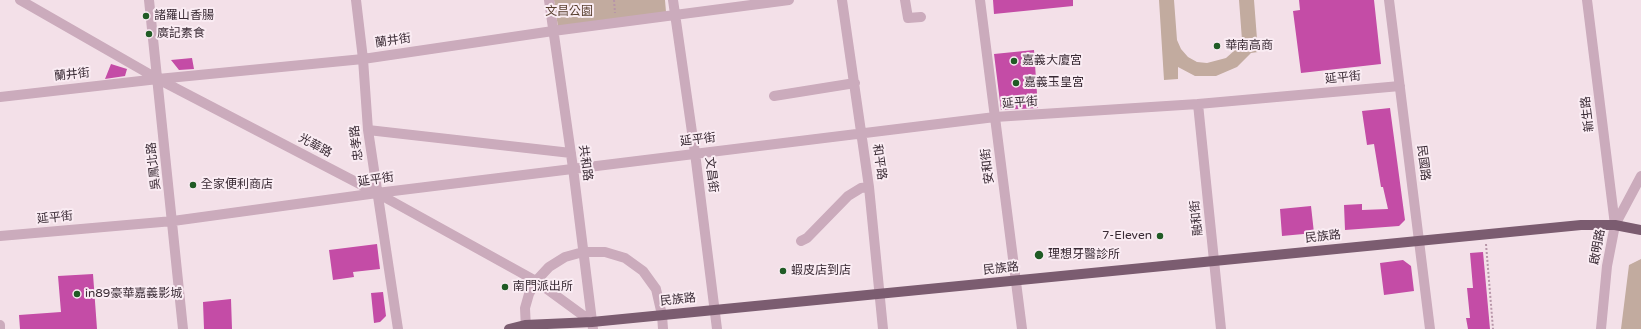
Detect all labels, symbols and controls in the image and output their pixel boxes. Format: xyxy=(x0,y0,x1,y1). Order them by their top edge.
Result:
park label: 文昌公園 xyxy=(545,5,593,19)
place label: 諸羅山香腸 xyxy=(154,9,214,23)
marker: 諸羅山香腸 xyxy=(141,11,151,21)
place label: 廣記素食 xyxy=(157,27,205,41)
marker: 廣記素食 xyxy=(144,29,154,39)
street label: 蘭井街 xyxy=(374,31,412,51)
place label: 華南高商 xyxy=(1225,39,1273,53)
marker: 華南高商 xyxy=(1212,41,1222,51)
place label: 嘉義大廈宮 xyxy=(1022,54,1082,68)
marker: 嘉義大廈宮 xyxy=(1009,56,1019,66)
street label: 蘭井街 xyxy=(53,66,91,84)
street label: 延平街 xyxy=(1324,69,1362,87)
place label: 嘉義玉皇宮 xyxy=(1024,76,1084,90)
marker: 嘉義玉皇宮 xyxy=(1011,78,1021,88)
street label: 延平街 xyxy=(1002,95,1038,111)
street label: 新生路 xyxy=(1579,95,1597,133)
street label: 忠孝路 xyxy=(348,124,366,162)
street label: 光華路 xyxy=(296,131,334,161)
street label: 延平街 xyxy=(679,131,717,149)
street label: 吳鳳北路 xyxy=(144,141,164,191)
street label: 和平路 xyxy=(869,143,889,181)
street label: 共和路 xyxy=(575,144,595,182)
street label: 民國路 xyxy=(1414,144,1432,182)
street label: 安和街 xyxy=(979,147,997,185)
street label: 文昌街 xyxy=(702,156,720,194)
street label: 延平街 xyxy=(357,170,395,190)
place label: 全家便利商店 xyxy=(201,178,273,192)
marker: 全家便利商店 xyxy=(188,180,198,190)
street label: 融和街 xyxy=(1188,199,1206,237)
street label: 延平街 xyxy=(36,209,74,227)
street label: 民族路 xyxy=(1304,228,1342,246)
street label: 啟明路 xyxy=(1588,228,1608,266)
place label: 7-Eleven xyxy=(1102,229,1152,243)
marker: 7-Eleven xyxy=(1155,231,1165,241)
place label: 理想牙醫診所 xyxy=(1048,248,1120,262)
marker: 理想牙醫診所 xyxy=(1033,249,1045,261)
street label: 民族路 xyxy=(982,260,1020,278)
place label: 蝦皮店到店 xyxy=(791,264,851,278)
marker: 蝦皮店到店 xyxy=(778,266,788,276)
place label: 南門派出所 xyxy=(513,280,573,294)
marker: 南門派出所 xyxy=(500,282,510,292)
place label: in89豪華嘉義影城 xyxy=(85,287,182,301)
marker: in89豪華嘉義影城 xyxy=(72,289,82,299)
street label: 民族路 xyxy=(659,291,697,309)

